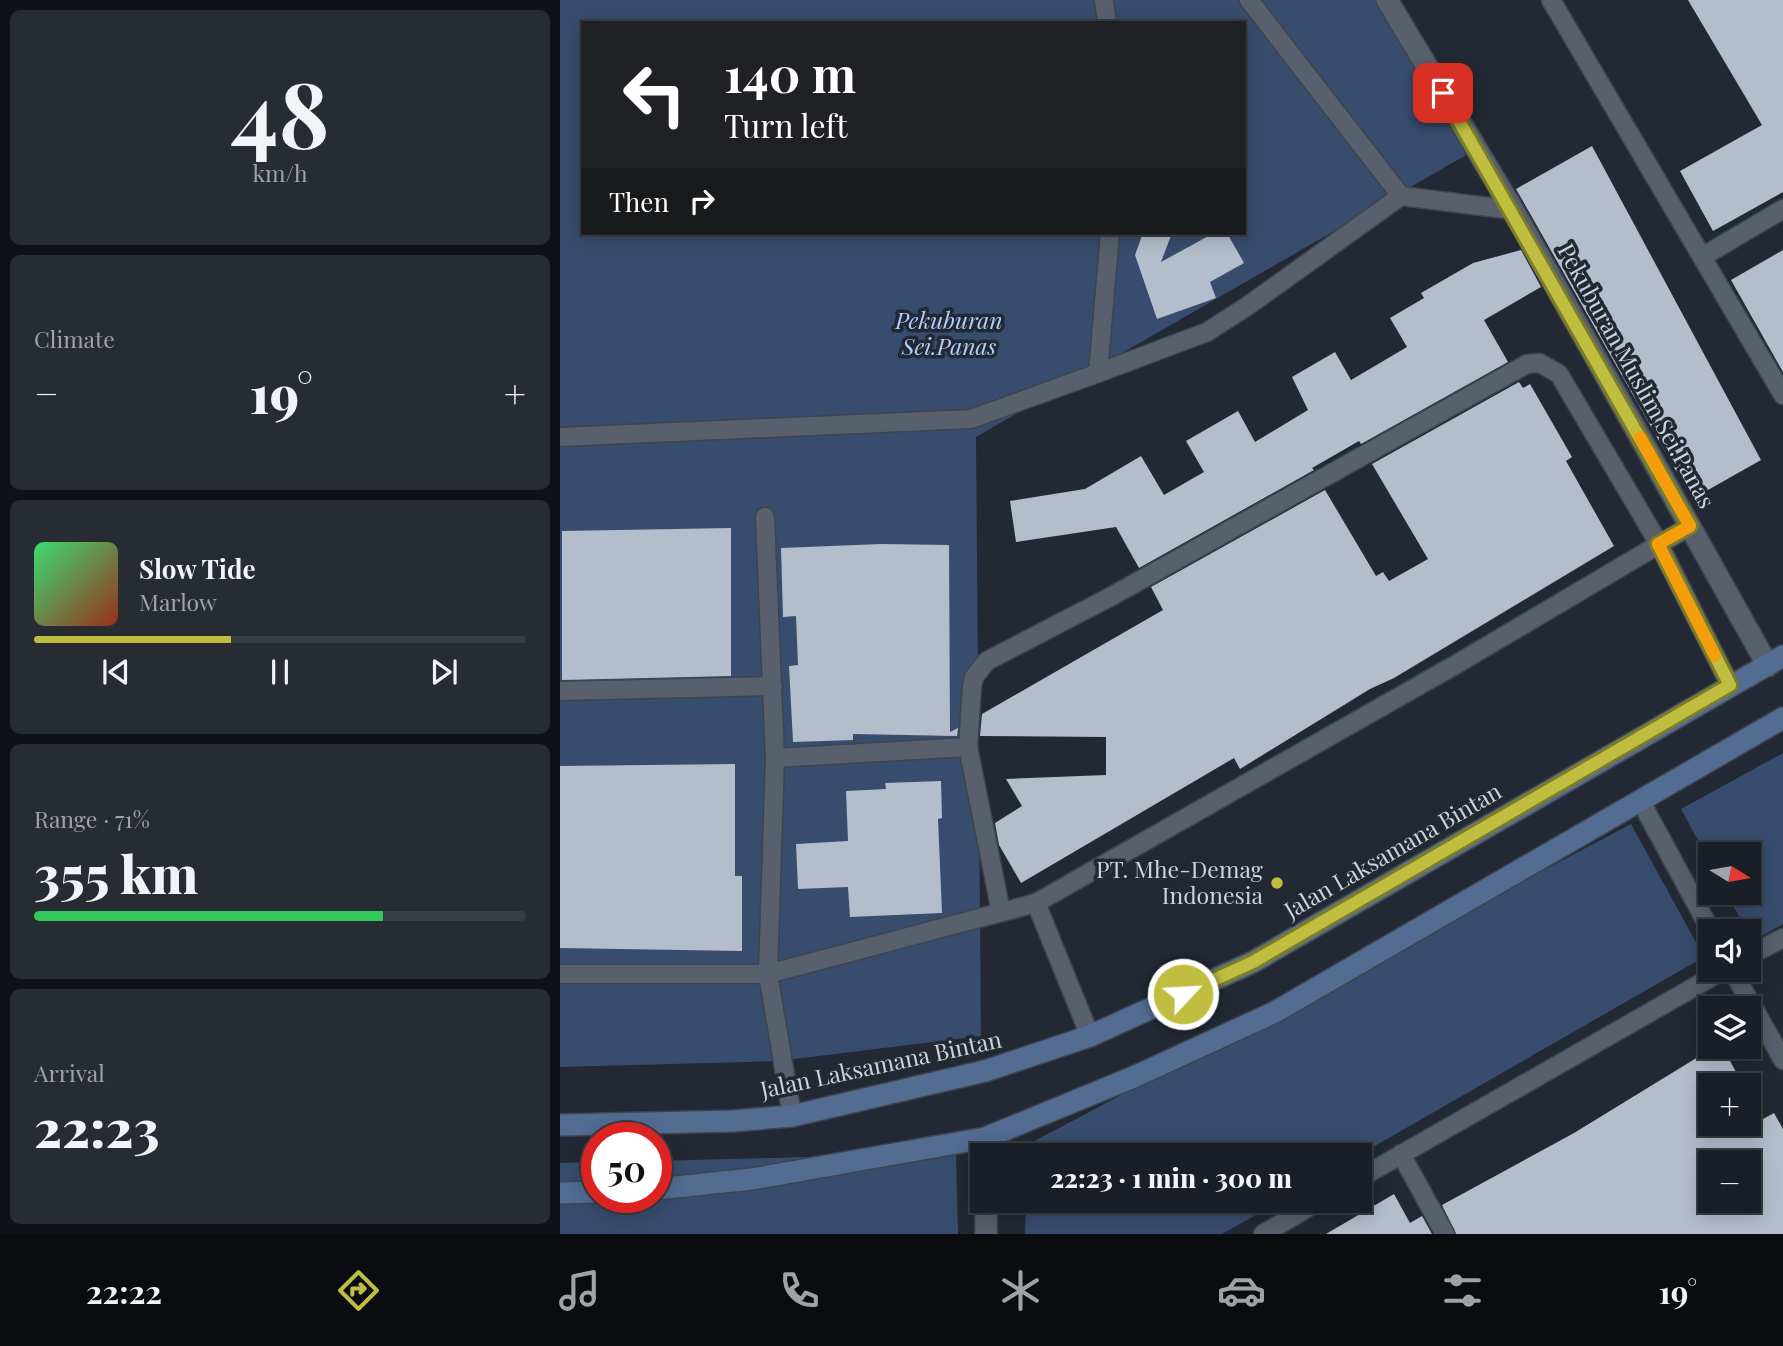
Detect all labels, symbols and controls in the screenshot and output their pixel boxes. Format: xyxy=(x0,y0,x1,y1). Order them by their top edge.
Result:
text: 140 m xyxy=(724,40,856,105)
icon: left xyxy=(609,49,700,140)
text: 48 xyxy=(230,51,330,172)
pin xyxy=(1413,63,1473,123)
icon: arrive xyxy=(1424,74,1462,112)
text: Turn left xyxy=(724,103,848,146)
text: km/h xyxy=(252,157,308,188)
icon: right xyxy=(683,182,721,220)
text: Then xyxy=(609,184,669,219)
street label: Pekuburan Muslim Sei.Panas xyxy=(1552,237,1723,513)
park label: Pekuburan Sei.Panas xyxy=(894,304,1003,361)
text: Climate xyxy=(34,323,115,354)
text: 19° xyxy=(250,358,313,427)
text: − xyxy=(34,367,59,418)
text: + xyxy=(504,367,526,418)
text: Slow Tide xyxy=(139,551,256,586)
text: Marlow xyxy=(139,586,217,617)
icon: previous xyxy=(97,653,135,691)
icon: pause xyxy=(261,653,299,691)
icon: next xyxy=(425,653,463,691)
street label: Jalan Laksamana Bintan xyxy=(1277,775,1507,925)
text: Range · 71% xyxy=(34,803,150,834)
text: 355 km xyxy=(34,838,198,907)
north arrow xyxy=(1698,842,1760,905)
map controls xyxy=(1698,842,1761,1213)
place label: PT. Mhe-Demag Indonesia xyxy=(1096,853,1264,910)
marker: PT. Mhe-Demag Indonesia xyxy=(1269,875,1285,891)
button: sound xyxy=(1698,919,1761,982)
position arrow xyxy=(1146,957,1220,1031)
button: layers xyxy=(1698,996,1761,1059)
street label: Jalan Laksamana Bintan xyxy=(756,1023,1004,1104)
text: Arrival xyxy=(34,1057,105,1088)
button: + xyxy=(1698,1073,1761,1136)
text: 22:23 xyxy=(34,1092,159,1161)
speed limit sign: 50 xyxy=(581,1122,672,1213)
button: − xyxy=(1698,1150,1761,1213)
text: 22:23 · 1 min · 300 m xyxy=(1050,1160,1292,1195)
icon: directions xyxy=(334,1266,383,1315)
icon: music xyxy=(555,1266,604,1315)
icon: phone xyxy=(775,1266,824,1315)
icon: climate xyxy=(996,1266,1045,1315)
icon: car xyxy=(1217,1266,1266,1315)
icon: filters xyxy=(1438,1266,1487,1315)
text: 22:22 xyxy=(86,1269,162,1312)
text: 19° xyxy=(1658,1269,1697,1312)

